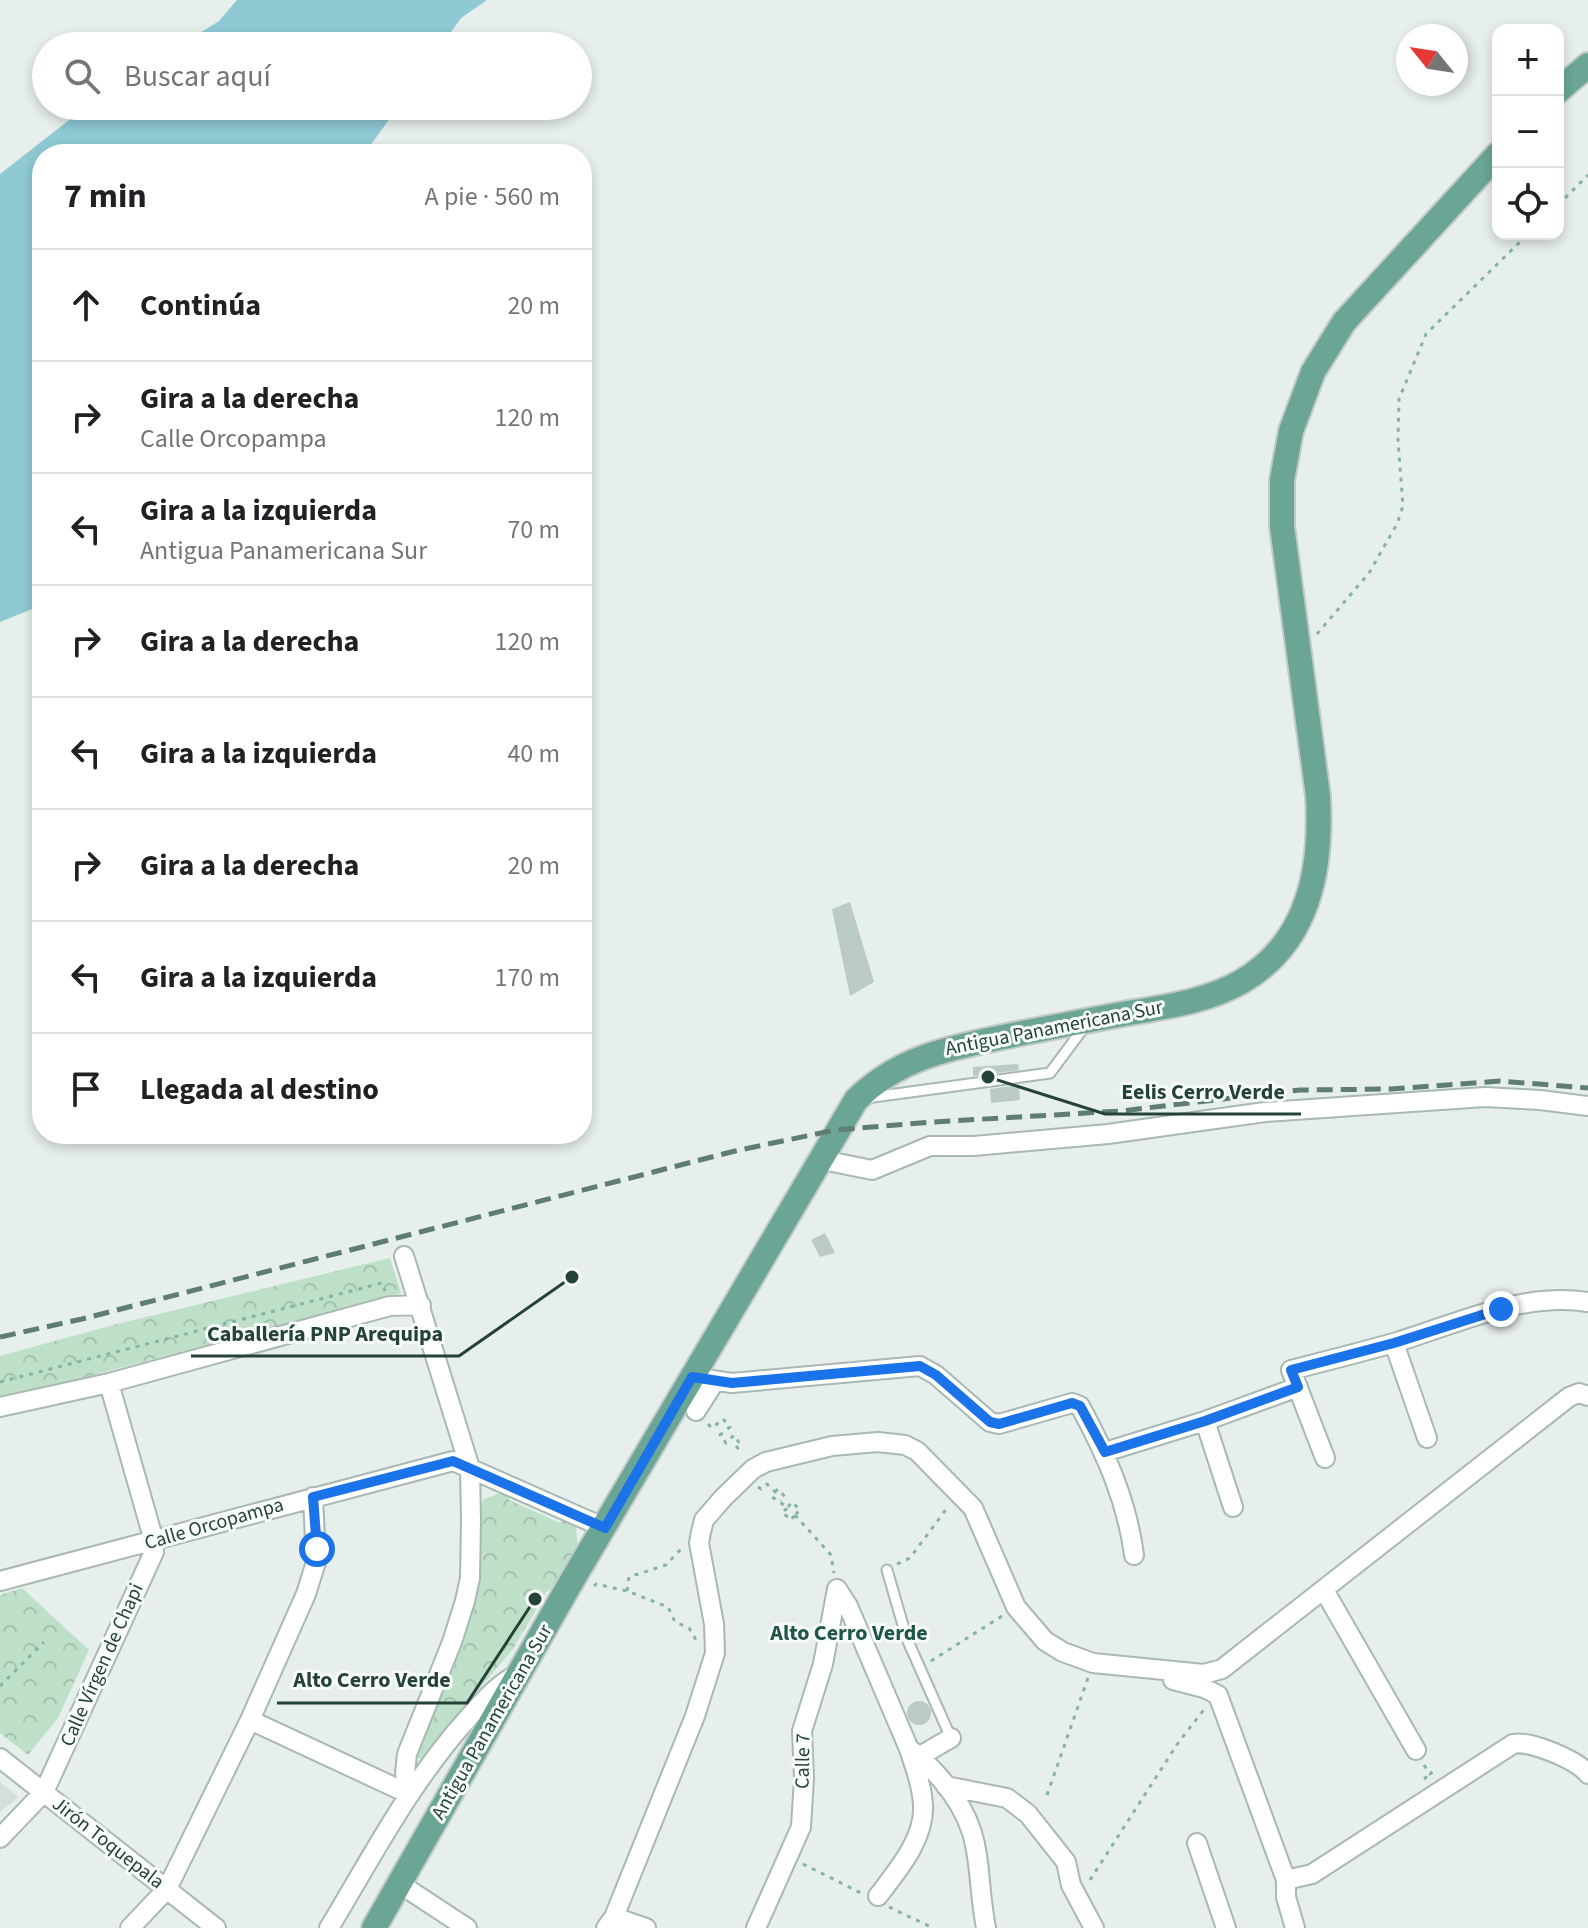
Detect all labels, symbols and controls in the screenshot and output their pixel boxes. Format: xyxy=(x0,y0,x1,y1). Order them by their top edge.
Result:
north arrow xyxy=(1396,24,1468,96)
map controls xyxy=(1492,24,1564,240)
button: + xyxy=(1492,24,1564,96)
search box xyxy=(32,32,592,120)
icon: search xyxy=(60,54,104,98)
text: Buscar aquí xyxy=(124,55,271,98)
button: − xyxy=(1492,96,1564,168)
button: locate xyxy=(1492,168,1564,240)
text: 7 min xyxy=(64,172,147,221)
text: A pie · 560 m xyxy=(425,178,560,215)
icon: ahead xyxy=(64,283,108,327)
text: Continúa xyxy=(140,284,261,327)
text: 20 m xyxy=(507,287,560,324)
text: Gira a la derecha xyxy=(140,377,359,420)
icon: right xyxy=(64,395,108,439)
text: 120 m xyxy=(494,399,560,436)
text: Calle Orcopampa xyxy=(140,420,327,457)
text: Gira a la izquierda xyxy=(140,489,377,532)
icon: left xyxy=(64,507,108,551)
text: 70 m xyxy=(507,511,560,548)
text: Antigua Panamericana Sur xyxy=(140,532,427,569)
icon: right xyxy=(64,619,108,663)
text: Gira a la derecha xyxy=(140,620,359,663)
text: 120 m xyxy=(494,623,560,660)
icon: left xyxy=(64,731,108,775)
text: Gira a la izquierda xyxy=(140,732,377,775)
text: 40 m xyxy=(507,735,560,772)
icon: right xyxy=(64,843,108,887)
text: Gira a la derecha xyxy=(140,844,359,887)
text: 20 m xyxy=(507,847,560,884)
icon: left xyxy=(64,955,108,999)
text: Gira a la izquierda xyxy=(140,956,377,999)
text: 170 m xyxy=(494,959,560,996)
street label: Antigua Panamericana Sur xyxy=(943,993,1165,1063)
icon: arrive xyxy=(64,1067,108,1111)
text: Llegada al destino xyxy=(140,1068,379,1111)
callout: Eelis Cerro Verde xyxy=(1105,1068,1301,1114)
text: Eelis Cerro Verde xyxy=(1121,1076,1285,1108)
route end xyxy=(1483,1291,1519,1327)
callout: Caballería PNP Arequipa xyxy=(191,1310,459,1356)
text: Caballería PNP Arequipa xyxy=(207,1318,443,1350)
street label: Calle Orcopampa xyxy=(141,1491,287,1557)
route start xyxy=(299,1531,335,1567)
street label: Calle Vírgen de Chapi xyxy=(53,1579,151,1751)
district label: Alto Cerro Verde xyxy=(769,1617,928,1649)
street label: Antigua Panamericana Sur xyxy=(425,1619,559,1825)
callout: Alto Cerro Verde xyxy=(277,1657,467,1703)
text: Alto Cerro Verde xyxy=(292,1664,451,1696)
street label: Calle 7 xyxy=(789,1733,817,1789)
street label: Jirón Toquepala xyxy=(46,1790,170,1896)

